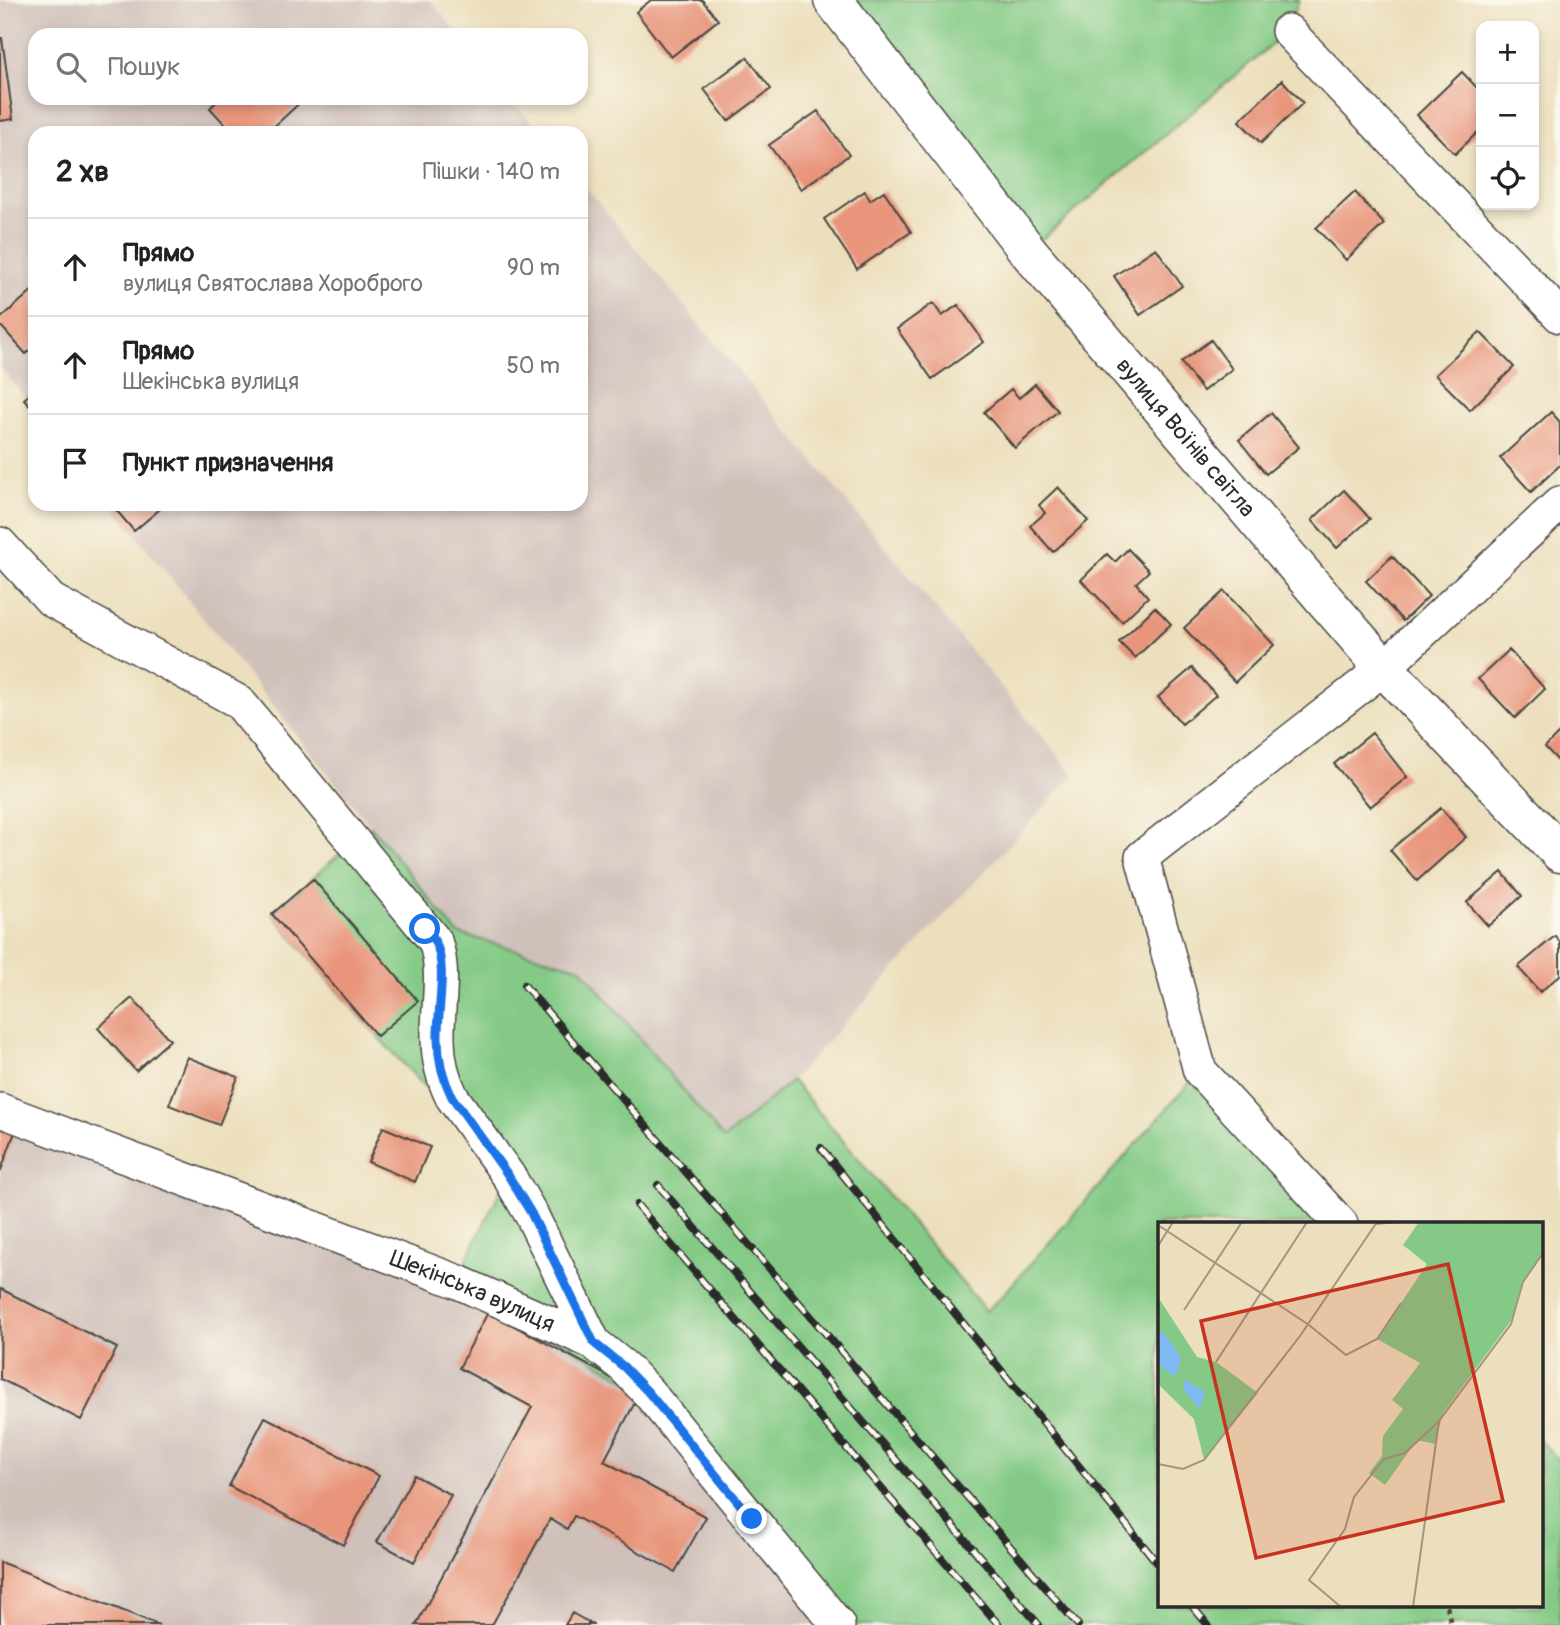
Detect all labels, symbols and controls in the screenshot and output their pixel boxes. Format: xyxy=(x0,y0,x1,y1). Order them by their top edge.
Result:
map controls xyxy=(1476,21,1539,210)
button: + xyxy=(1476,21,1539,84)
search box xyxy=(28,28,588,105)
icon: search xyxy=(52,48,90,86)
text: Пошук xyxy=(108,51,181,83)
button: − xyxy=(1476,84,1539,147)
button: locate xyxy=(1476,147,1539,210)
text: 2 хв xyxy=(56,153,109,190)
text: Пішки · 140 m xyxy=(423,157,560,186)
text: Прямо xyxy=(123,237,194,269)
icon: ahead xyxy=(56,248,94,286)
text: 90 m xyxy=(507,253,560,282)
text: вулиця Святослава Хороброго xyxy=(123,269,423,298)
text: Прямо xyxy=(123,335,194,367)
icon: ahead xyxy=(56,346,94,384)
text: 50 m xyxy=(506,351,560,380)
street label: вулиця Воїнів світла xyxy=(1110,351,1262,523)
text: Шекінська вулиця xyxy=(123,367,299,396)
icon: arrive xyxy=(56,444,94,482)
text: Пункт призначення xyxy=(123,447,334,479)
route start xyxy=(409,913,440,944)
inset map xyxy=(1158,1222,1542,1608)
street label: Шекінська вулиця xyxy=(386,1243,560,1338)
route end xyxy=(736,1503,767,1534)

